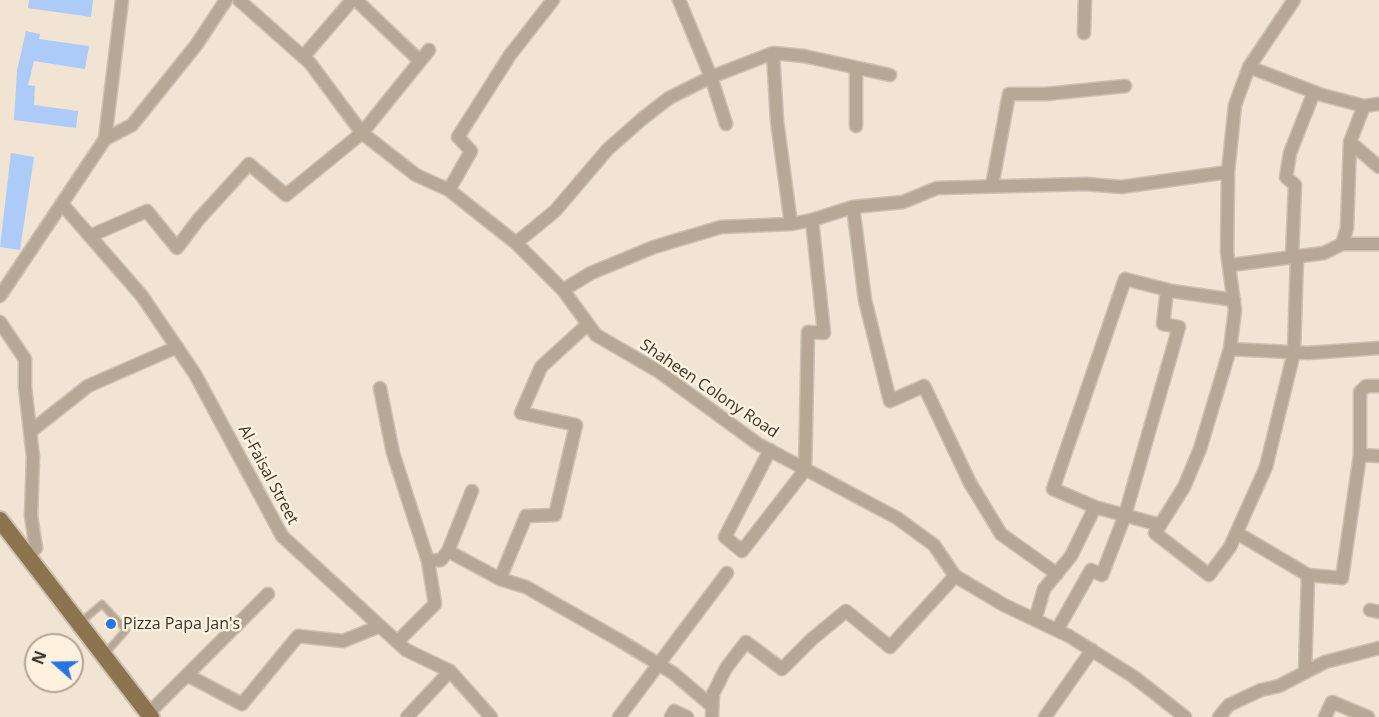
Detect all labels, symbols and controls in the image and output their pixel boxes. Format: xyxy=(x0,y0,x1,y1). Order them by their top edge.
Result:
street label: Shaheen Colony Road xyxy=(636,336,782,442)
street label: Al-Faisal Street xyxy=(234,422,302,528)
place label: Pizza Papa Jan's xyxy=(123,614,240,634)
marker: Pizza Papa Jan's xyxy=(104,617,118,631)
north arrow xyxy=(24,633,84,693)
text: N xyxy=(26,648,52,667)

